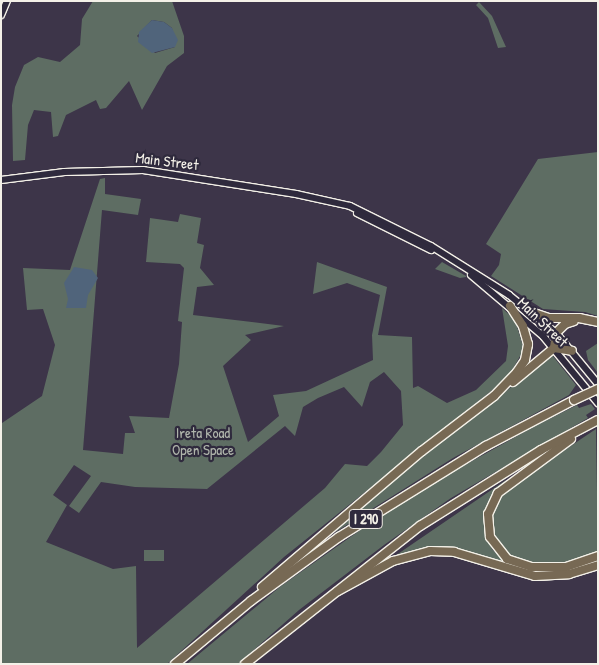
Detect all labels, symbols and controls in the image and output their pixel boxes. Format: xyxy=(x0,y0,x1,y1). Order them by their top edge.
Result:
street label: Main Street xyxy=(134,148,200,174)
street label: Main Street xyxy=(514,294,572,350)
park label: Ireta Road Open Space xyxy=(172,423,234,458)
road number: I 290 xyxy=(348,508,384,530)

